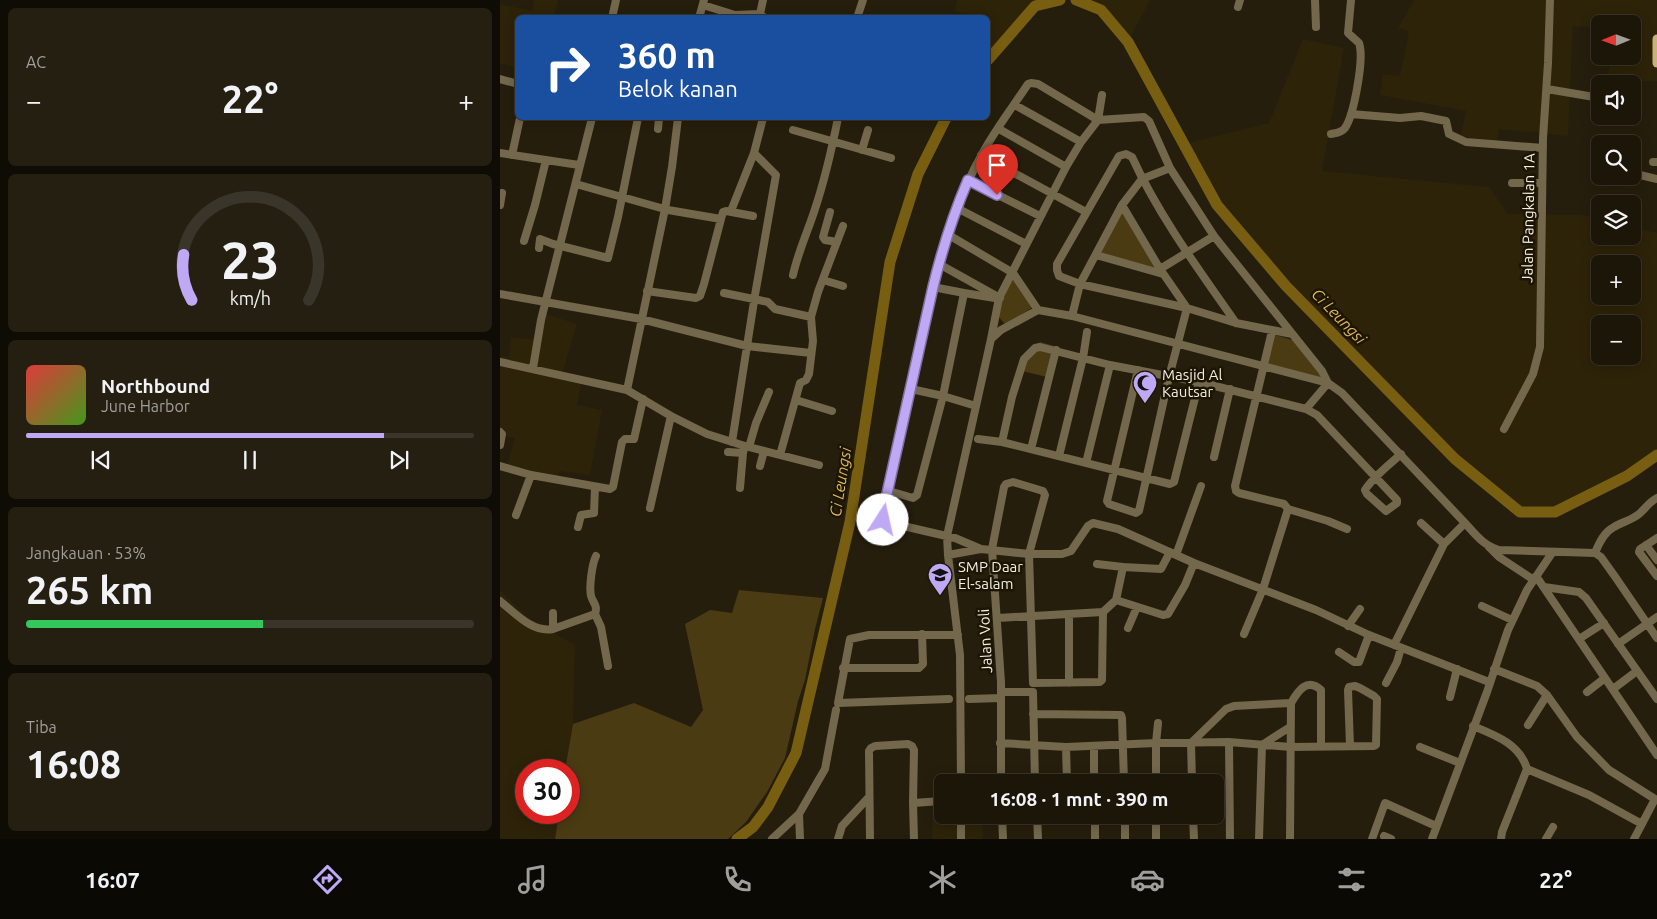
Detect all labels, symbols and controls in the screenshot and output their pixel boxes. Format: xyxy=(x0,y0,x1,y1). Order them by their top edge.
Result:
north arrow xyxy=(1591,15,1641,65)
map controls xyxy=(1591,15,1641,365)
icon: right xyxy=(535,35,600,100)
text: 360 m xyxy=(618,35,716,75)
text: AC xyxy=(26,53,46,71)
button: sound xyxy=(1591,75,1641,125)
text: Belok kanan xyxy=(618,76,738,101)
text: 22° xyxy=(222,78,278,120)
text: − xyxy=(26,85,42,116)
text: + xyxy=(458,85,474,116)
button: search xyxy=(1591,135,1641,185)
pin xyxy=(976,144,1018,195)
icon: arrive xyxy=(983,151,1011,179)
street label: Jalan Pangkalan 1A xyxy=(1518,153,1538,283)
button: layers xyxy=(1591,195,1641,245)
text: 23 xyxy=(221,231,279,289)
button: + xyxy=(1591,255,1641,305)
water label: Ci Leungsi xyxy=(1308,285,1370,348)
text: km/h xyxy=(229,288,271,308)
button: − xyxy=(1591,315,1641,365)
place label: Masjid Al Kautsar xyxy=(1162,366,1223,400)
mosque icon: Masjid Al Kautsar xyxy=(1132,370,1158,404)
text: Northbound xyxy=(101,375,210,397)
text: June Harbor xyxy=(101,397,190,415)
water label: Ci Leungsi xyxy=(826,445,855,518)
icon: previous xyxy=(87,446,115,474)
icon: pause xyxy=(236,446,264,474)
icon: next xyxy=(385,446,413,474)
position arrow xyxy=(856,493,908,545)
text: Jangkauan · 53% xyxy=(26,544,146,562)
place label: SMP Daar El-salam xyxy=(958,558,1023,592)
school or university icon: SMP Daar El-salam xyxy=(927,562,953,596)
text: 265 km xyxy=(26,569,153,611)
street label: Jalan Voli xyxy=(975,609,995,673)
text: Tiba xyxy=(26,718,57,736)
text: 16:08 xyxy=(26,743,121,785)
speed limit sign: 30 xyxy=(515,759,580,824)
text: 16:08 · 1 mnt · 390 m xyxy=(990,788,1168,810)
icon: directions xyxy=(310,862,345,897)
icon: music xyxy=(515,862,550,897)
icon: phone xyxy=(720,862,755,897)
icon: climate xyxy=(925,862,960,897)
icon: car xyxy=(1130,862,1165,897)
icon: filters xyxy=(1334,862,1369,897)
text: 16:07 xyxy=(85,867,140,892)
text: 22° xyxy=(1539,867,1572,892)

